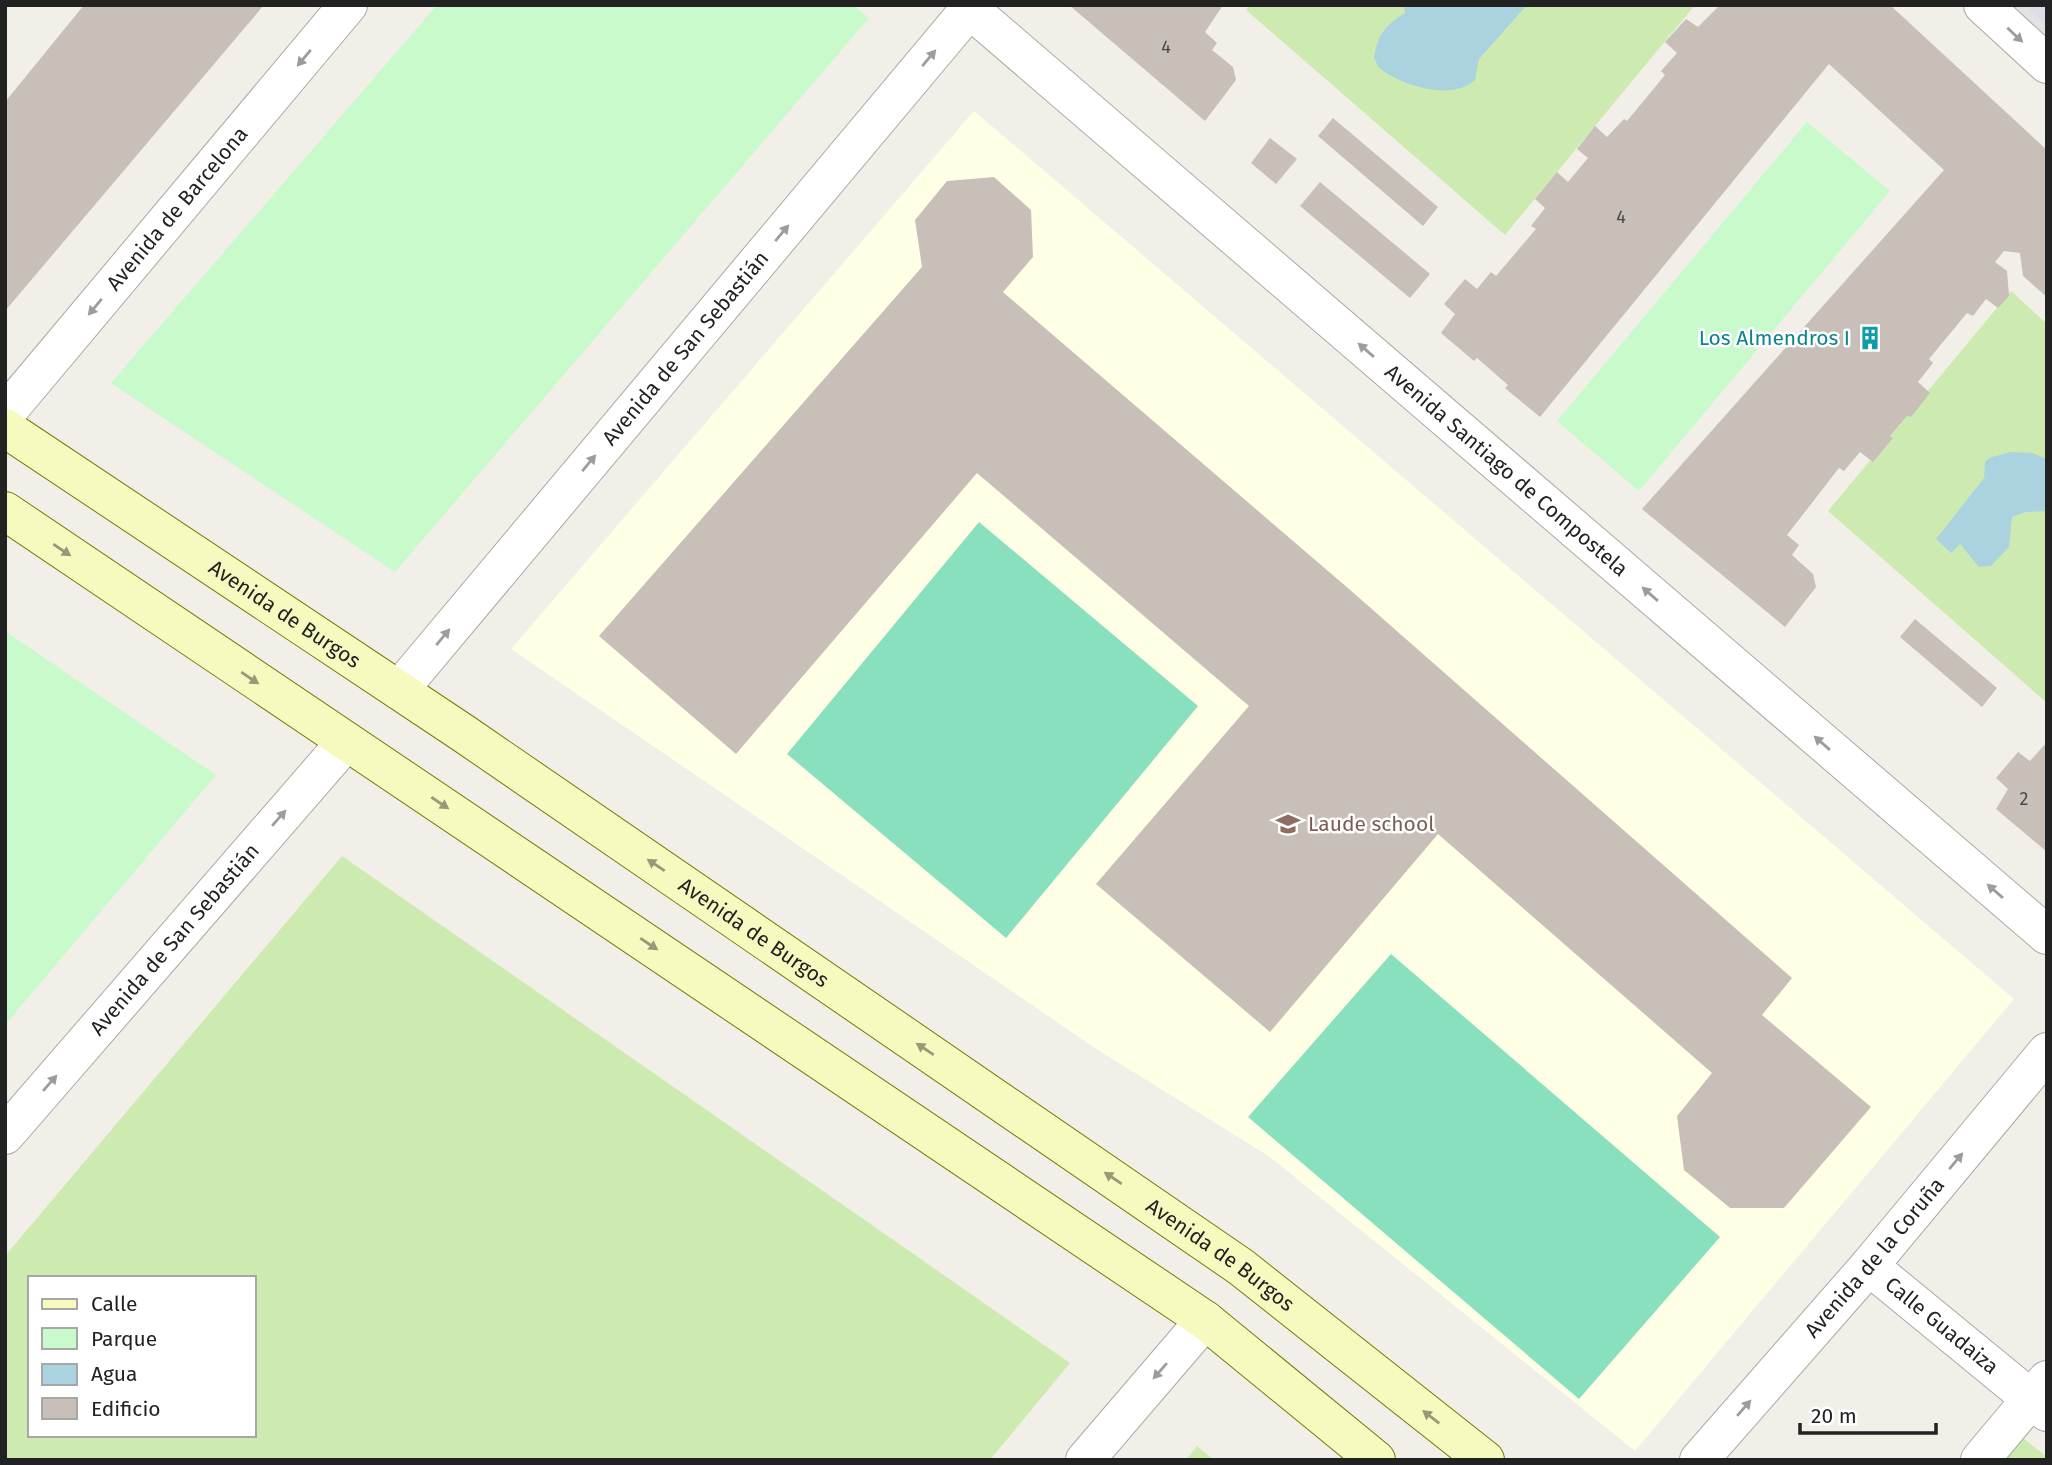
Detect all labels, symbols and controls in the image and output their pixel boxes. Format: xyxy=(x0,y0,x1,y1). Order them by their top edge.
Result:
one-way arrow xyxy=(2006,27,2024,43)
house number: 4 xyxy=(1161,36,1171,58)
one-way arrow xyxy=(297,49,312,66)
one-way arrow xyxy=(921,50,936,68)
street label: Avenida de Barcelona xyxy=(101,121,253,296)
house number: 4 xyxy=(1616,206,1626,228)
one-way arrow xyxy=(774,224,789,241)
street label: Avenida de San Sebastián xyxy=(597,246,774,451)
one-way arrow xyxy=(87,298,103,316)
building icon: Los Almendros I xyxy=(1856,324,1884,352)
place label: Los Almendros I xyxy=(1699,325,1850,351)
one-way arrow xyxy=(1357,342,1375,358)
street label: Avenida Santiago de Compostela xyxy=(1380,359,1633,582)
one-way arrow xyxy=(581,455,596,472)
one-way arrow xyxy=(53,543,71,557)
street label: Avenida de Burgos xyxy=(204,554,366,674)
one-way arrow xyxy=(1641,586,1659,602)
one-way arrow xyxy=(435,629,450,646)
one-way arrow xyxy=(241,671,259,685)
one-way arrow xyxy=(1814,736,1831,751)
house number: 2 xyxy=(2020,788,2029,810)
one-way arrow xyxy=(431,796,449,810)
one-way arrow xyxy=(271,809,287,827)
school or university icon: Laude school xyxy=(1274,810,1302,838)
place label: Laude school xyxy=(1308,811,1434,837)
street label: Avenida de San Sebastián xyxy=(84,838,265,1041)
one-way arrow xyxy=(647,858,665,872)
street label: Avenida de Burgos xyxy=(674,872,834,993)
one-way arrow xyxy=(1986,883,2004,899)
one-way arrow xyxy=(639,937,658,950)
one-way arrow xyxy=(916,1042,934,1056)
one-way arrow xyxy=(42,1074,58,1092)
one-way arrow xyxy=(1948,1153,1963,1170)
one-way arrow xyxy=(1103,1171,1123,1184)
street label: Avenida de la Coruña xyxy=(1799,1172,1950,1343)
street label: Avenida de Burgos xyxy=(1141,1193,1300,1317)
street label: Calle Guadaiza xyxy=(1880,1271,2004,1380)
legend xyxy=(28,1276,256,1437)
text: Calle xyxy=(91,1291,137,1317)
text: Parque xyxy=(91,1326,157,1352)
text: Agua xyxy=(91,1361,137,1387)
one-way arrow xyxy=(1153,1363,1168,1380)
scale bar xyxy=(1800,1392,1937,1436)
text: Edificio xyxy=(91,1396,161,1422)
one-way arrow xyxy=(1736,1400,1751,1417)
text: 20 m xyxy=(1811,1403,1857,1429)
one-way arrow xyxy=(1423,1410,1441,1425)

